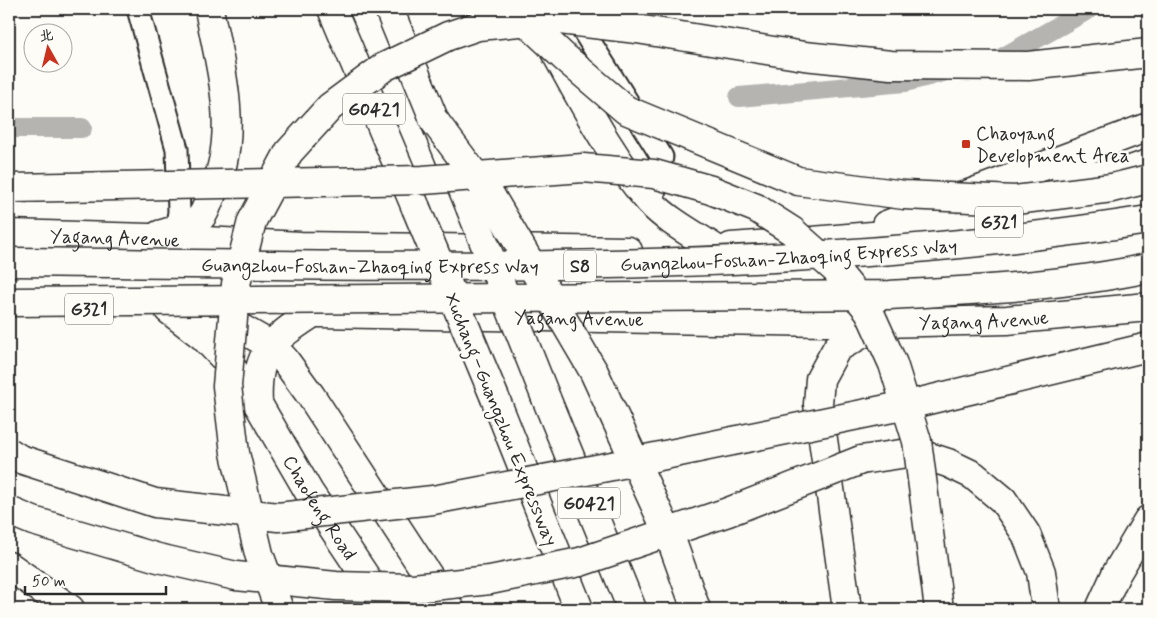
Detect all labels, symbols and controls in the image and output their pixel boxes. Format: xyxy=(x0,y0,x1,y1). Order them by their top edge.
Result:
north arrow xyxy=(22,22,72,72)
text: 北 xyxy=(38,26,55,46)
road number: G0421 xyxy=(343,94,405,125)
place label: Chaoyang Development Area xyxy=(976,122,1130,169)
marker: Chaoyang Development Area xyxy=(960,138,972,150)
road number: G321 xyxy=(975,206,1023,238)
street label: Yagang Avenue xyxy=(50,224,180,254)
street label: Guangzhou-Foshan-Zhaoqing Express Way xyxy=(620,233,958,279)
road number: S8 xyxy=(564,250,596,282)
street label: Guangzhou-Foshan-Zhaoqing Express Way xyxy=(201,253,539,283)
street label: Xuchang–Guangzhou Expressway xyxy=(435,289,563,551)
road number: G321 xyxy=(65,294,113,324)
street label: Yagang Avenue xyxy=(514,305,644,334)
street label: Yagang Avenue xyxy=(919,305,1050,339)
street label: Chaofeng Road xyxy=(276,451,362,565)
road number: G0421 xyxy=(558,488,620,518)
scale bar xyxy=(25,563,166,595)
text: 50 m xyxy=(32,572,66,592)

